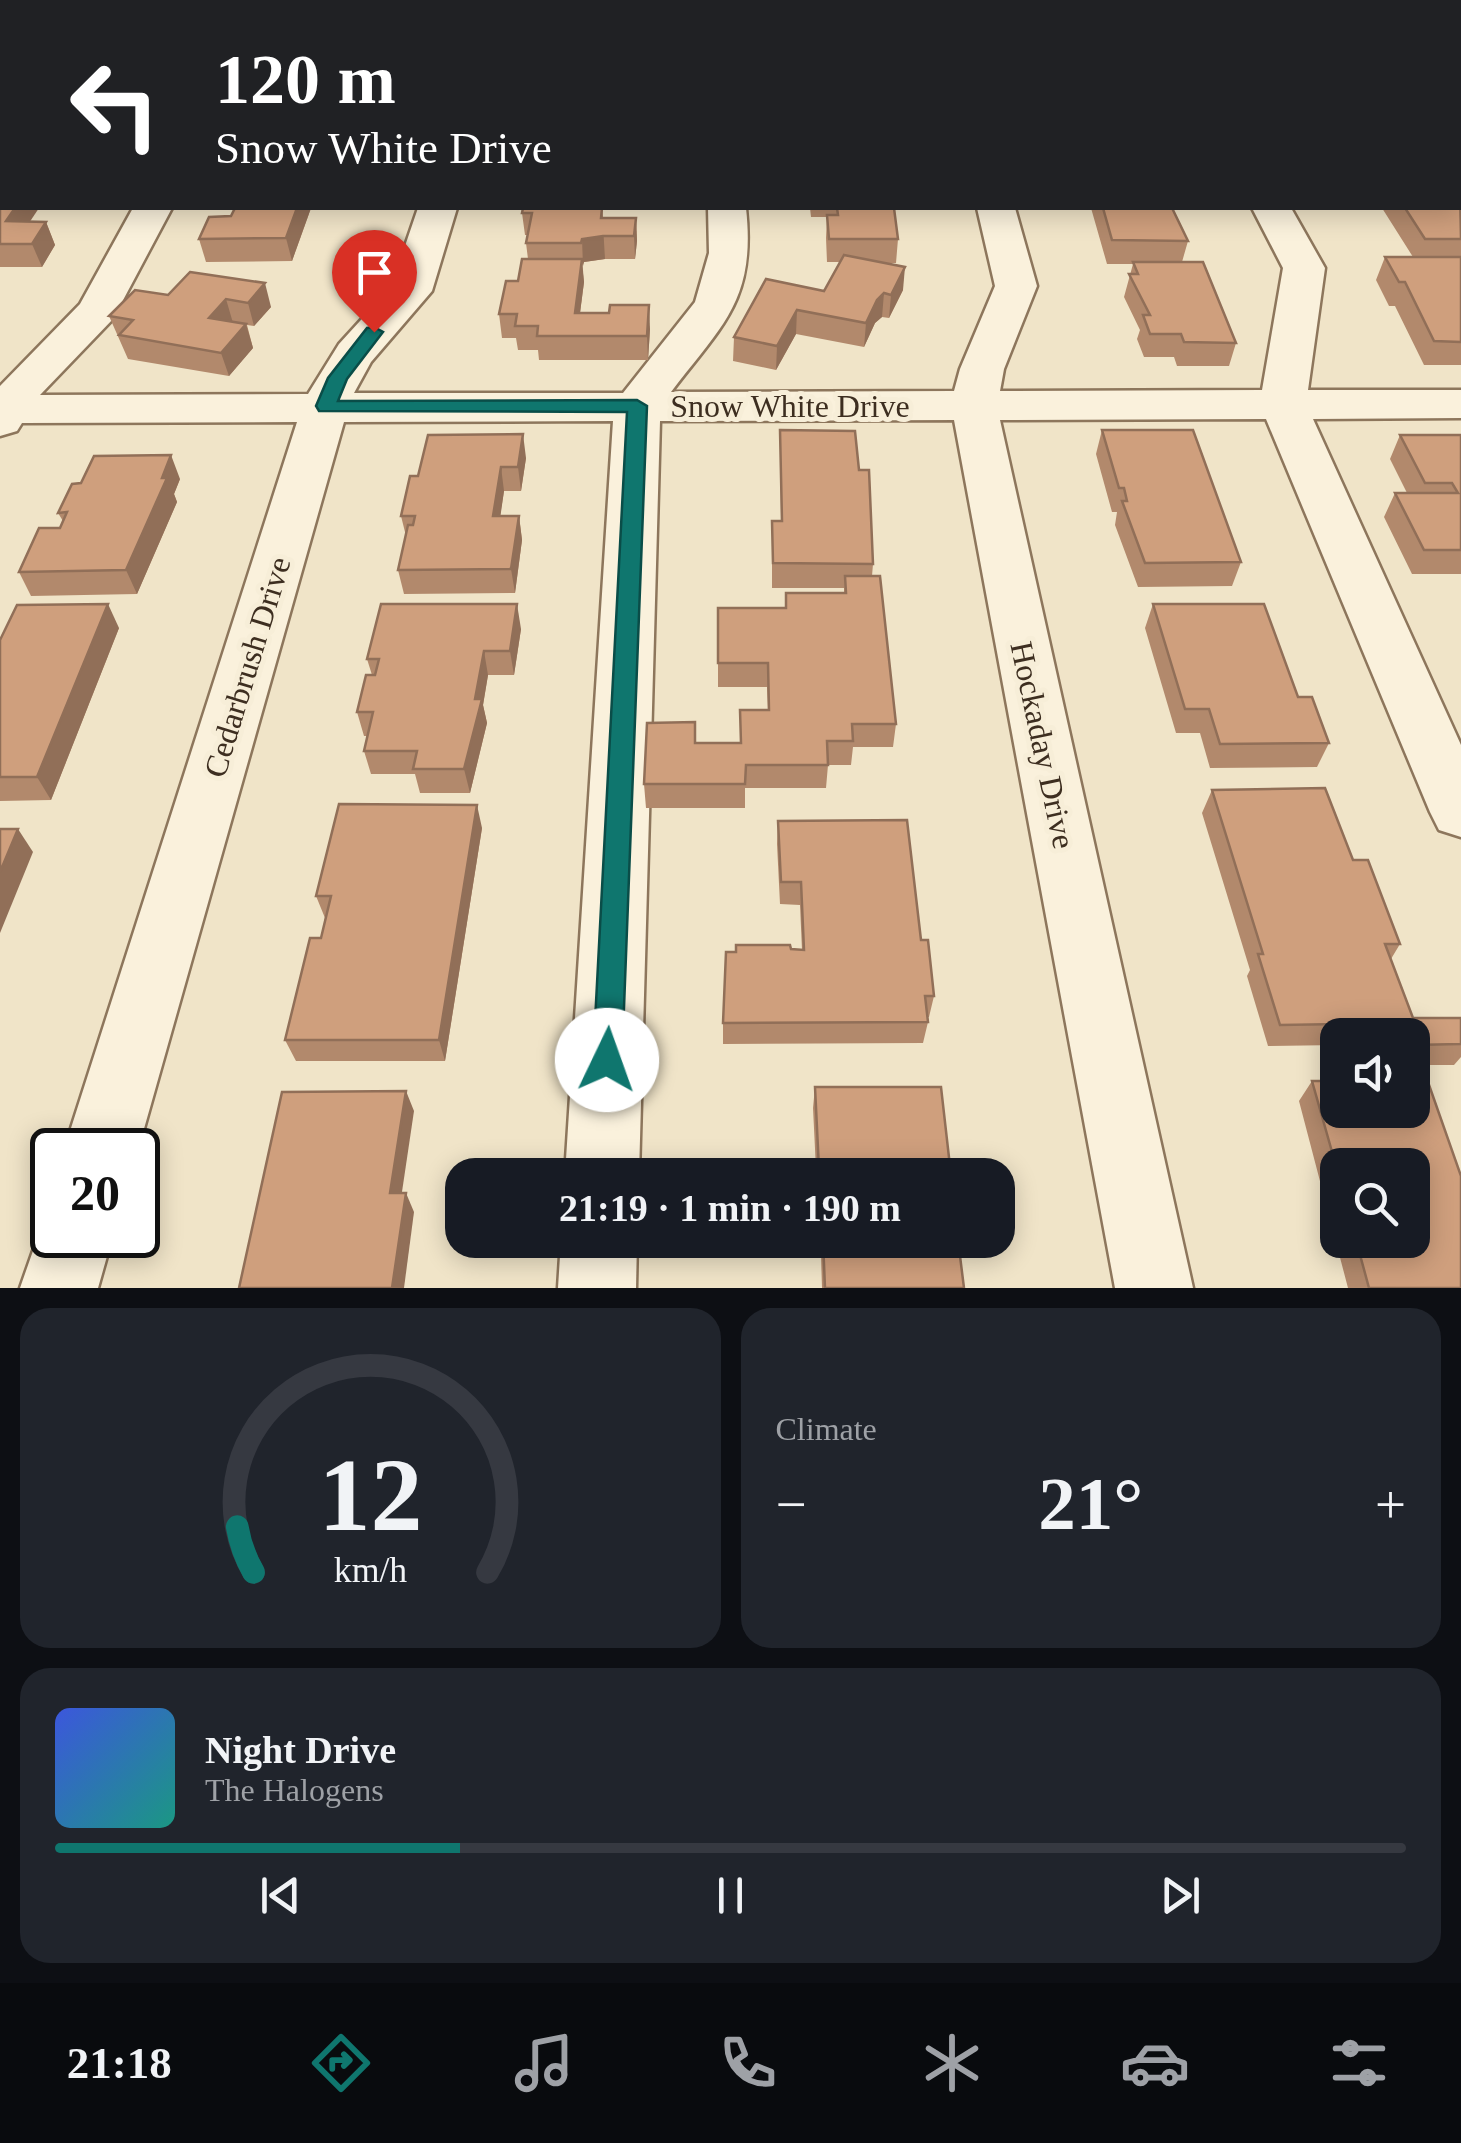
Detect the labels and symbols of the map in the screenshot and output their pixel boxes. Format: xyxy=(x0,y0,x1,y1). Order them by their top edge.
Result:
pin xyxy=(332,230,417,333)
street label: Snow White Drive xyxy=(670,388,910,424)
street label: Cedarbrush Drive xyxy=(196,553,298,781)
street label: Hockaday Drive xyxy=(1004,638,1082,852)
position arrow xyxy=(555,1008,659,1112)
speed limit sign: 20 xyxy=(30,1128,160,1258)

